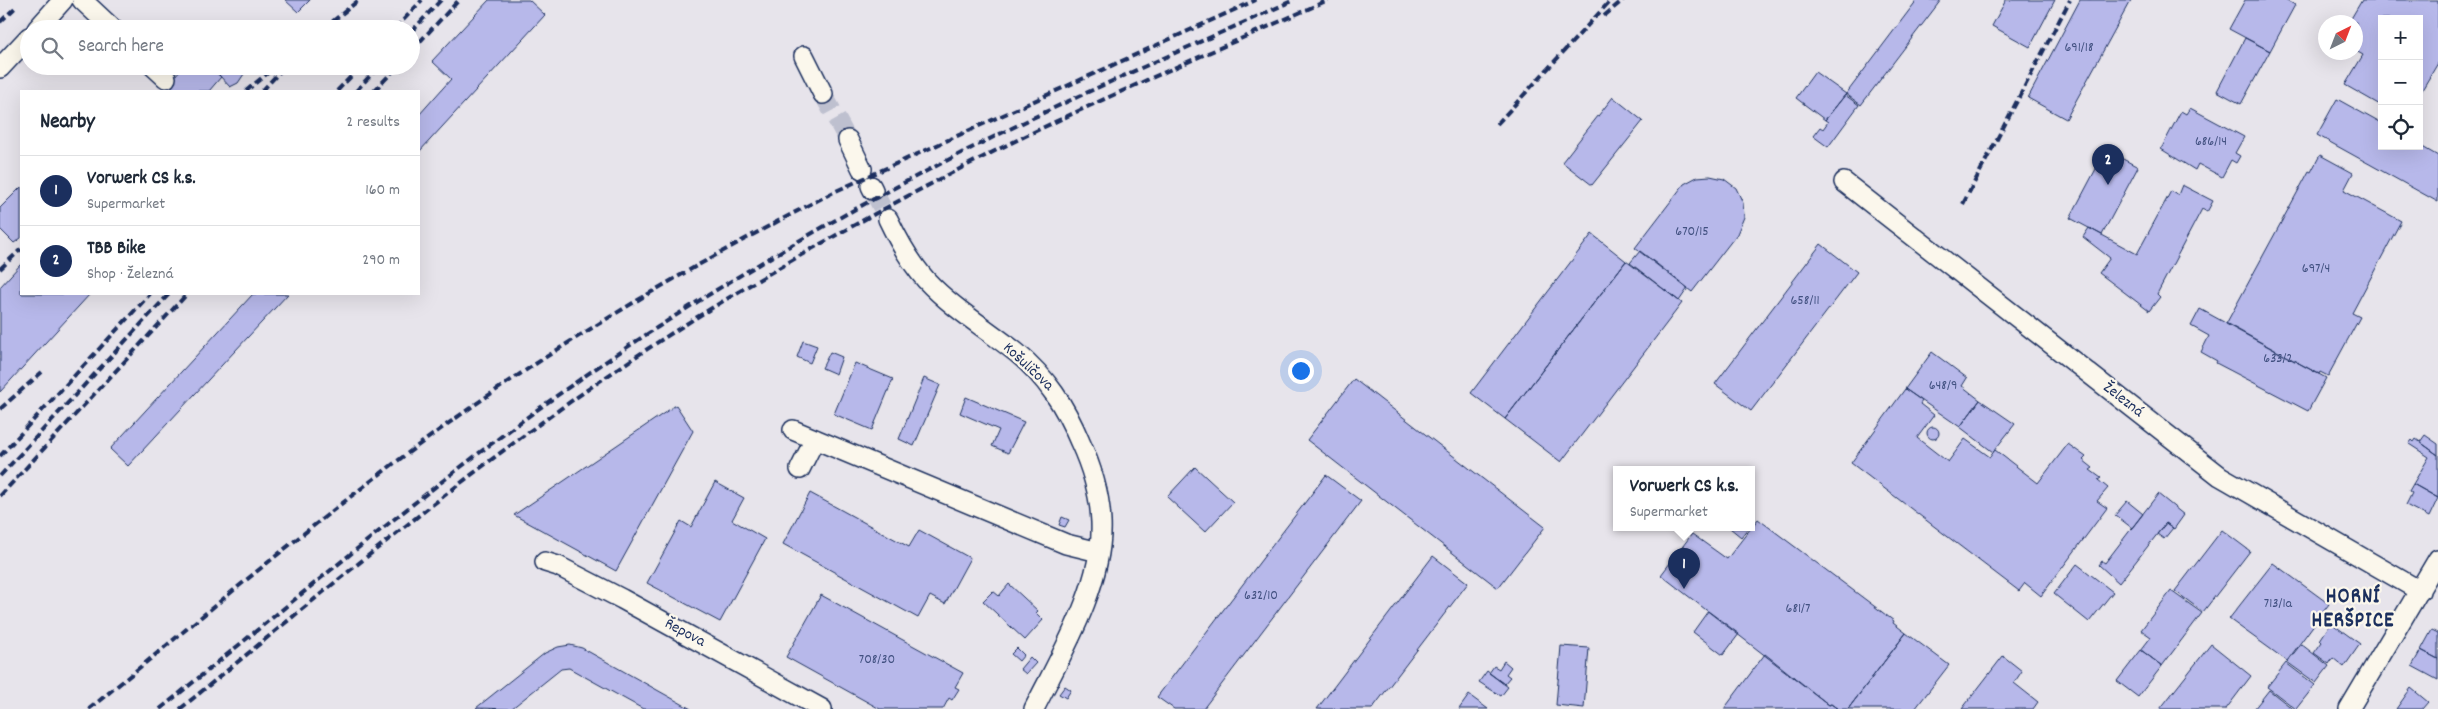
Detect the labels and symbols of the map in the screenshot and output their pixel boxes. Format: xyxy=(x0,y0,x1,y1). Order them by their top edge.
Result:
north arrow xyxy=(2318,15,2363,60)
house number: 691/18 xyxy=(2064,38,2094,58)
house number: 686/14 xyxy=(2195,132,2227,152)
pin: 2 xyxy=(2092,144,2124,185)
house number: 670/15 xyxy=(1675,222,1709,242)
house number: 697/4 xyxy=(2302,259,2330,279)
house number: 658/11 xyxy=(1790,291,1820,311)
street label: Košuličova xyxy=(997,337,1059,397)
house number: 633/2 xyxy=(2263,349,2293,369)
your location xyxy=(1288,358,1314,384)
house number: 648/9 xyxy=(1929,376,1957,396)
street label: Železná xyxy=(2098,377,2148,423)
pin: 1 xyxy=(1668,548,1700,589)
district label: HORNÍ HERŠPICE xyxy=(2311,583,2395,637)
house number: 632/10 xyxy=(1244,586,1278,606)
house number: 713/1a xyxy=(2264,594,2293,614)
house number: 681/7 xyxy=(1786,599,1810,619)
street label: Řepova xyxy=(661,613,710,653)
house number: 708/30 xyxy=(859,650,895,670)

